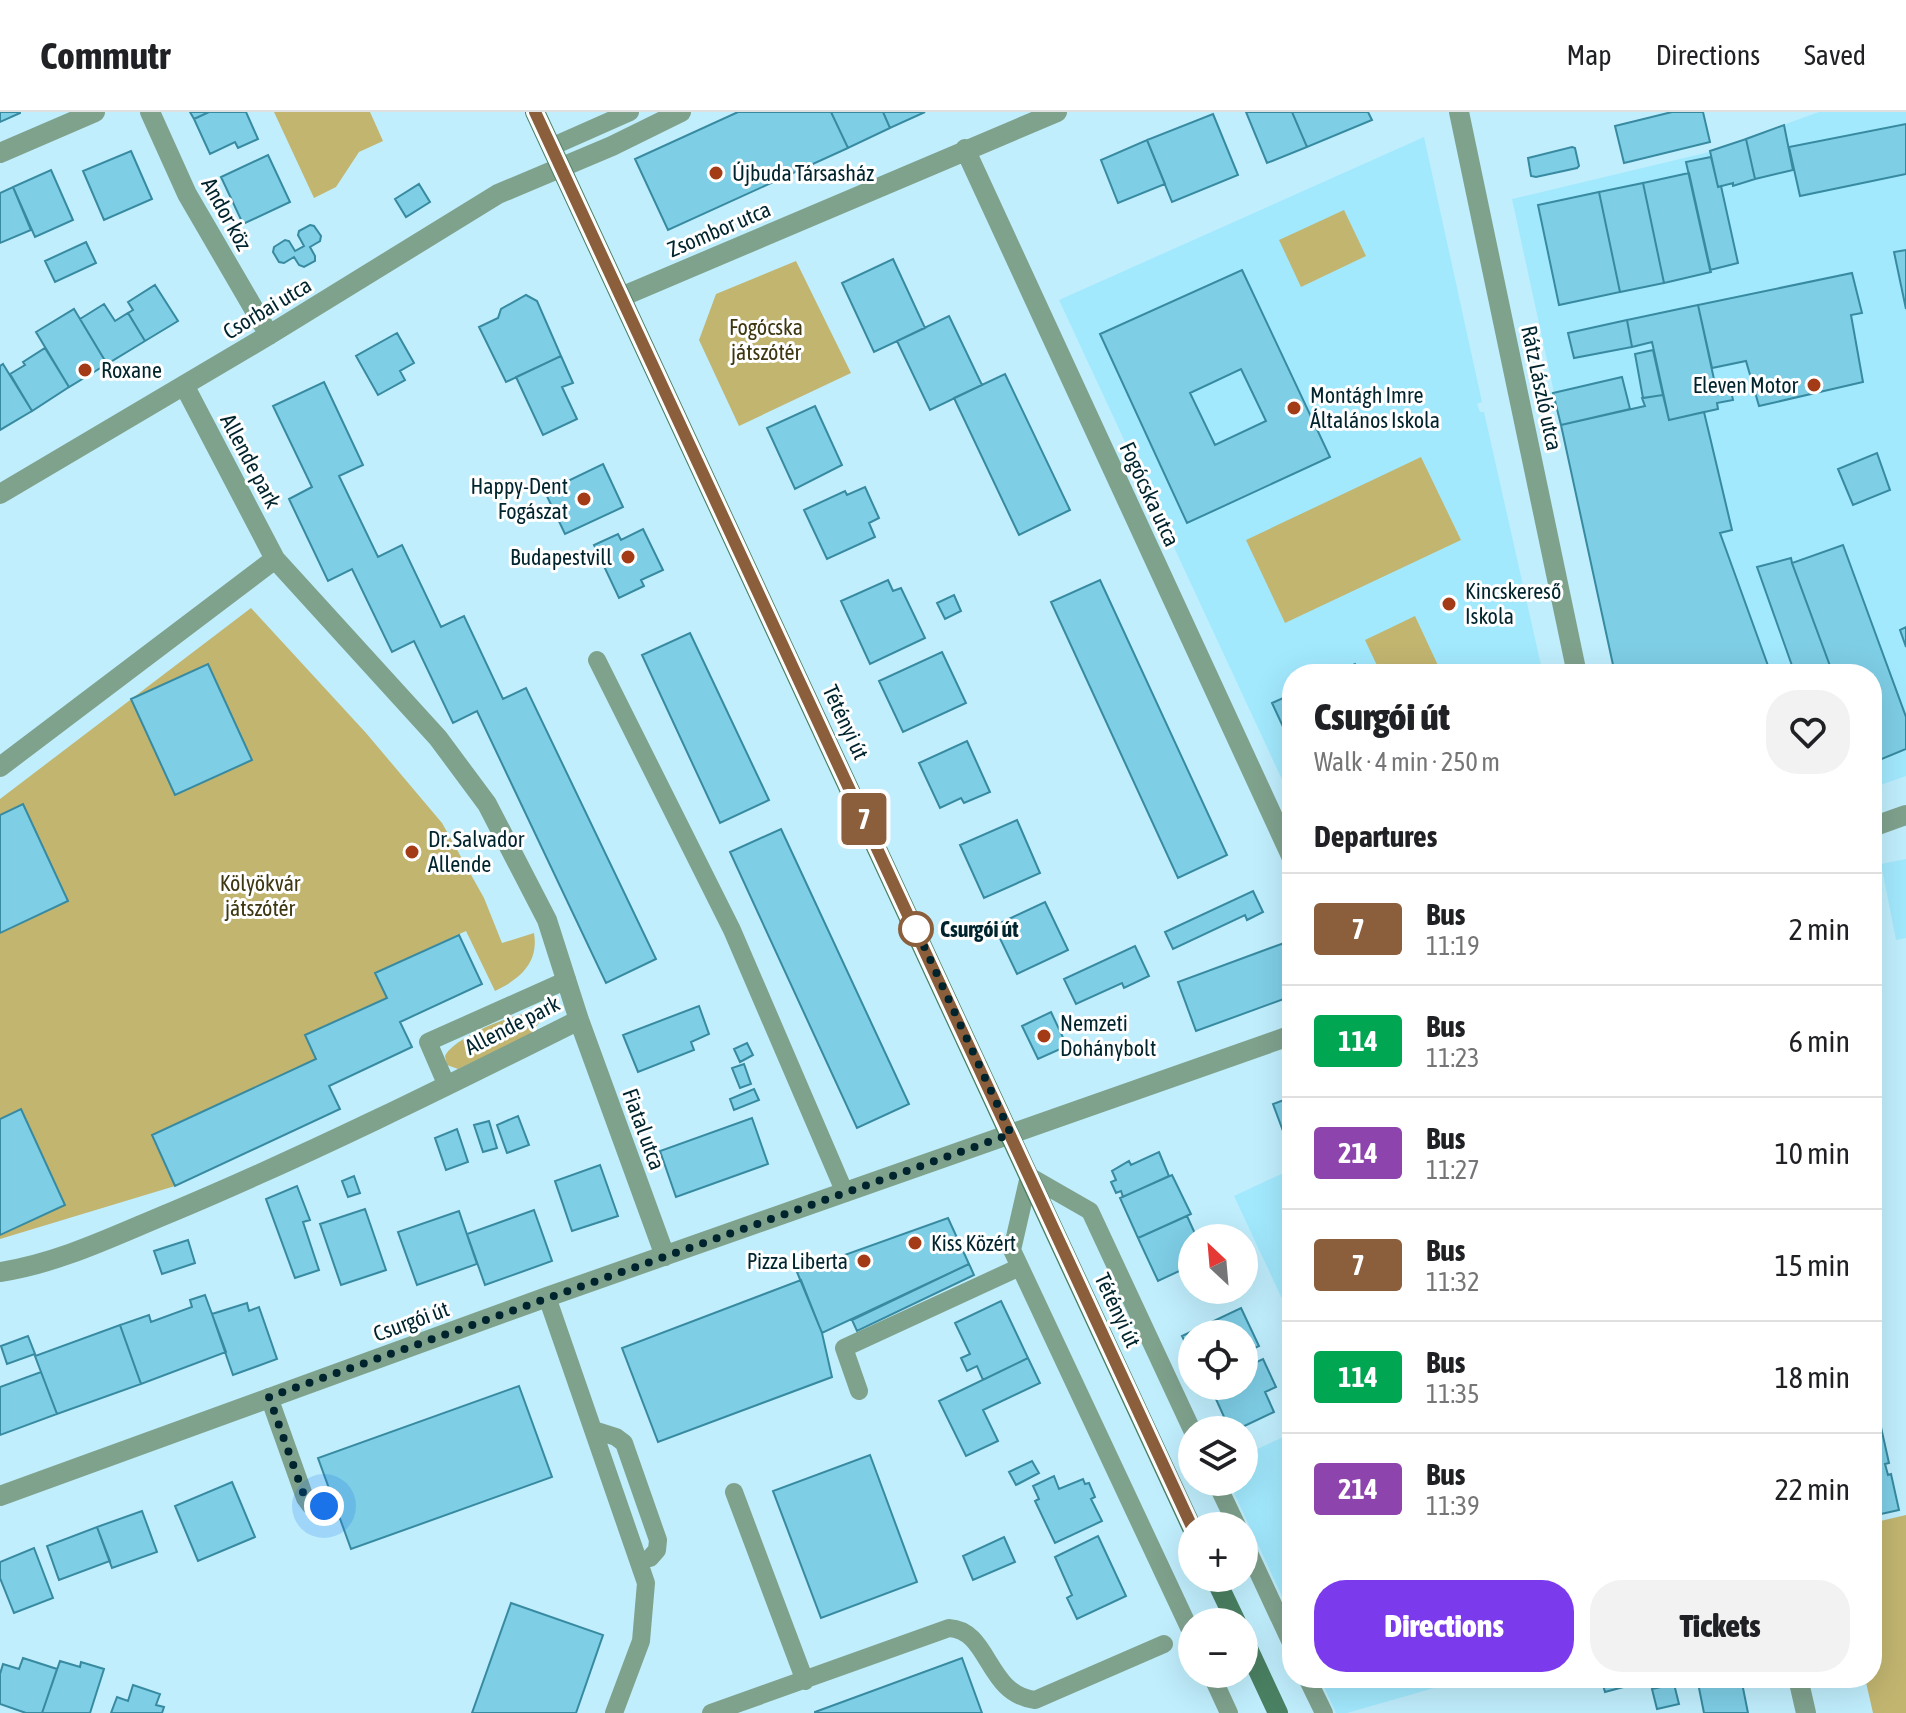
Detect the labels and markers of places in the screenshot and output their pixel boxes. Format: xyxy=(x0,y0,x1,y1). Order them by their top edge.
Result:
place label: Újbuda Társasház xyxy=(732,160,874,186)
marker: Újbuda Társasház xyxy=(707,164,725,182)
place label: Roxane xyxy=(101,357,162,383)
marker: Roxane xyxy=(76,361,94,379)
place label: Eleven Motor xyxy=(1693,372,1799,398)
marker: Eleven Motor xyxy=(1805,376,1823,394)
place label: Montágh Imre Általános Iskola xyxy=(1310,382,1440,433)
marker: Montágh Imre Általános Iskola xyxy=(1285,399,1303,417)
place label: Happy-Dent Fogászat xyxy=(470,473,568,524)
marker: Happy-Dent Fogászat xyxy=(575,490,593,508)
place label: Budapestvill xyxy=(510,544,612,570)
marker: Budapestvill xyxy=(619,548,637,566)
place label: Kincskereső Iskola xyxy=(1465,578,1561,629)
marker: Kincskereső Iskola xyxy=(1440,595,1458,613)
place label: Dr. Salvador Allende xyxy=(428,826,525,877)
marker: Dr. Salvador Allende xyxy=(403,843,421,861)
marker: Csurgói út xyxy=(899,912,933,946)
place label: Csurgói út xyxy=(940,916,1019,942)
place label: Nemzeti Dohánybolt xyxy=(1060,1010,1156,1061)
marker: Nemzeti Dohánybolt xyxy=(1035,1027,1053,1045)
place label: Kiss Közért xyxy=(931,1230,1016,1256)
marker: Kiss Közért xyxy=(906,1234,924,1252)
place label: Pizza Liberta xyxy=(747,1248,848,1274)
marker: Pizza Liberta xyxy=(855,1252,873,1270)

